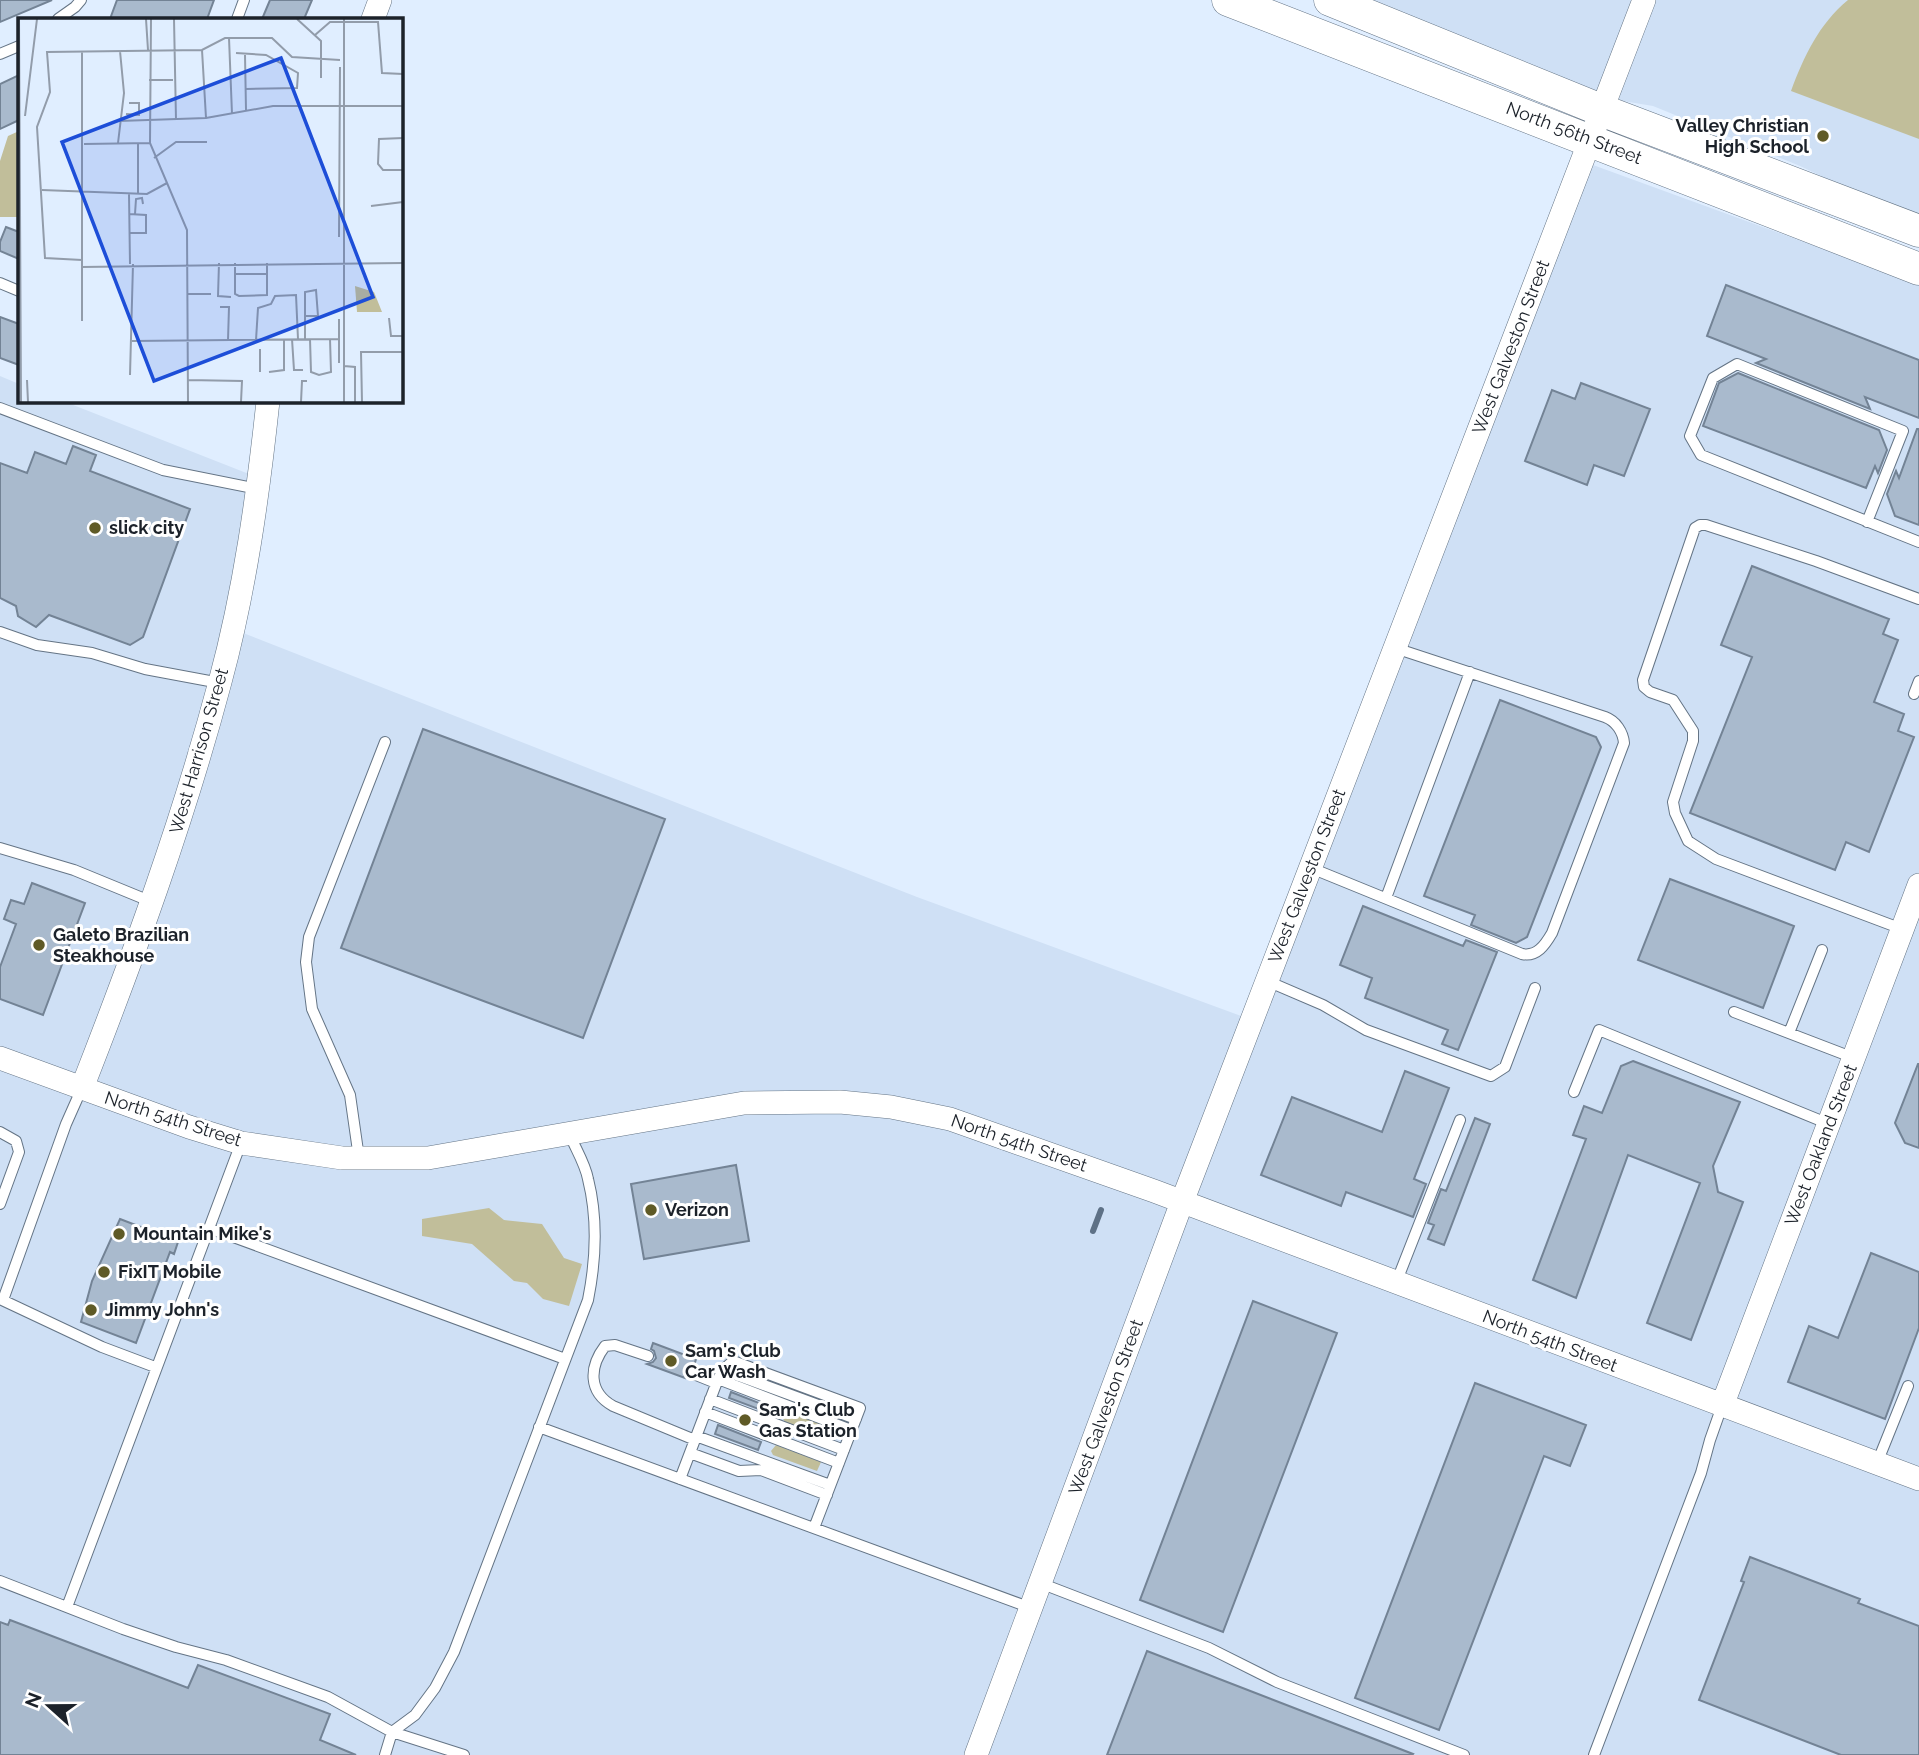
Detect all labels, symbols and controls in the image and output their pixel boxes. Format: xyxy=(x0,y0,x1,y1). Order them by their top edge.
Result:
inset map xyxy=(18,18,402,402)
street label: North 56th Street xyxy=(1503,97,1645,168)
place label: Valley Christian High School xyxy=(1676,115,1809,157)
marker: Valley Christian High School xyxy=(1815,128,1831,144)
street label: West Galveston Street xyxy=(1468,257,1553,437)
place label: slick city xyxy=(109,517,184,538)
marker: slick city xyxy=(87,520,103,536)
street label: West Harrison Street xyxy=(165,666,232,836)
street label: West Galveston Street xyxy=(1264,786,1349,966)
place label: Galeto Brazilian Steakhouse xyxy=(53,924,189,966)
marker: Galeto Brazilian Steakhouse xyxy=(31,937,47,953)
street label: West Oakland Street xyxy=(1780,1061,1861,1228)
street label: North 54th Street xyxy=(102,1087,244,1151)
street label: North 54th Street xyxy=(948,1109,1090,1176)
place label: Verizon xyxy=(665,1199,729,1220)
marker: Verizon xyxy=(643,1202,659,1218)
place label: Mountain Mike's xyxy=(133,1223,272,1244)
marker: Mountain Mike's xyxy=(111,1226,127,1242)
place label: FixIT Mobile xyxy=(118,1261,222,1282)
marker: FixIT Mobile xyxy=(96,1264,112,1280)
place label: Jimmy John's xyxy=(105,1299,219,1320)
marker: Jimmy John's xyxy=(83,1302,99,1318)
street label: North 54th Street xyxy=(1480,1305,1620,1376)
street label: West Galveston Street xyxy=(1064,1316,1147,1497)
place label: Sam's Club Car Wash xyxy=(685,1340,781,1382)
marker: Sam's Club Car Wash xyxy=(663,1353,679,1369)
place label: Sam's Club Gas Station xyxy=(759,1399,857,1441)
marker: Sam's Club Gas Station xyxy=(737,1412,753,1428)
north arrow xyxy=(14,1671,84,1741)
text: N xyxy=(20,1689,46,1711)

